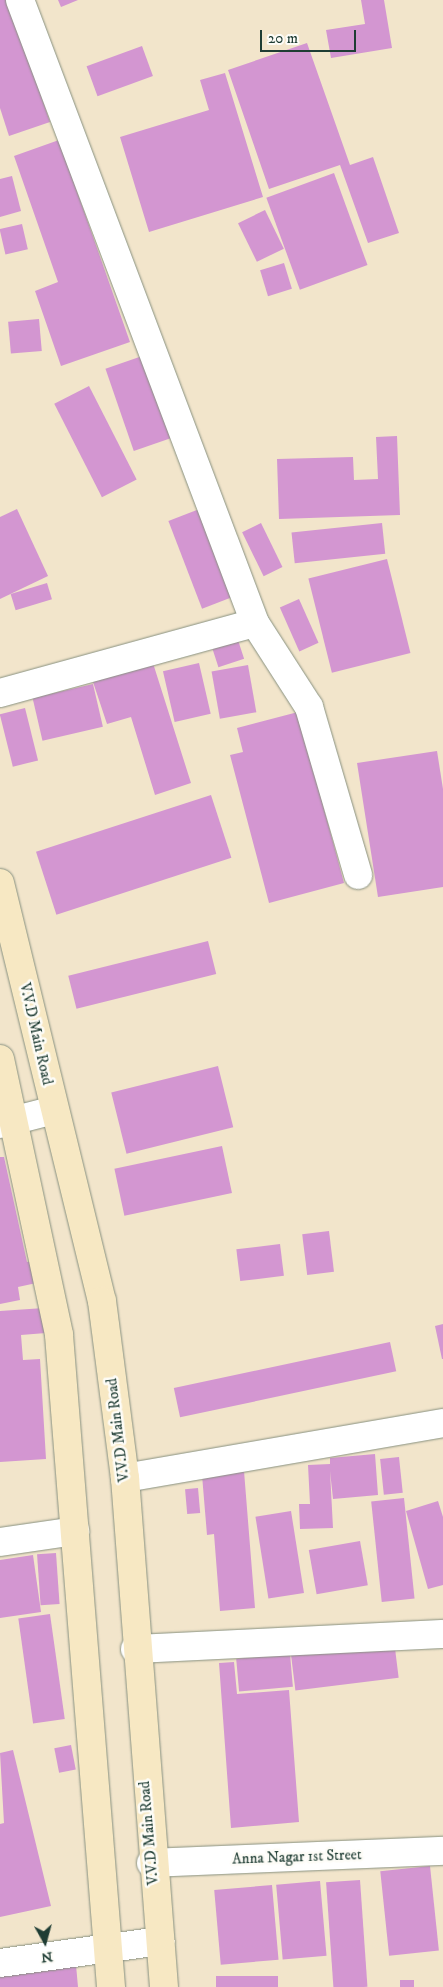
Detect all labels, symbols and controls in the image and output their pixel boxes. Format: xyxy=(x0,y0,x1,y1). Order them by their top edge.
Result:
scale bar xyxy=(263,20,359,52)
text: 20 m xyxy=(268,29,298,48)
street label: V.V.D Main Road xyxy=(15,981,57,1087)
street label: V.V.D Main Road xyxy=(103,1377,133,1483)
street label: V.V.D Main Road xyxy=(135,1780,163,1886)
street label: Anna Nagar 1st Street xyxy=(232,1846,362,1868)
north arrow xyxy=(20,1917,70,1967)
text: N xyxy=(40,1947,54,1967)

